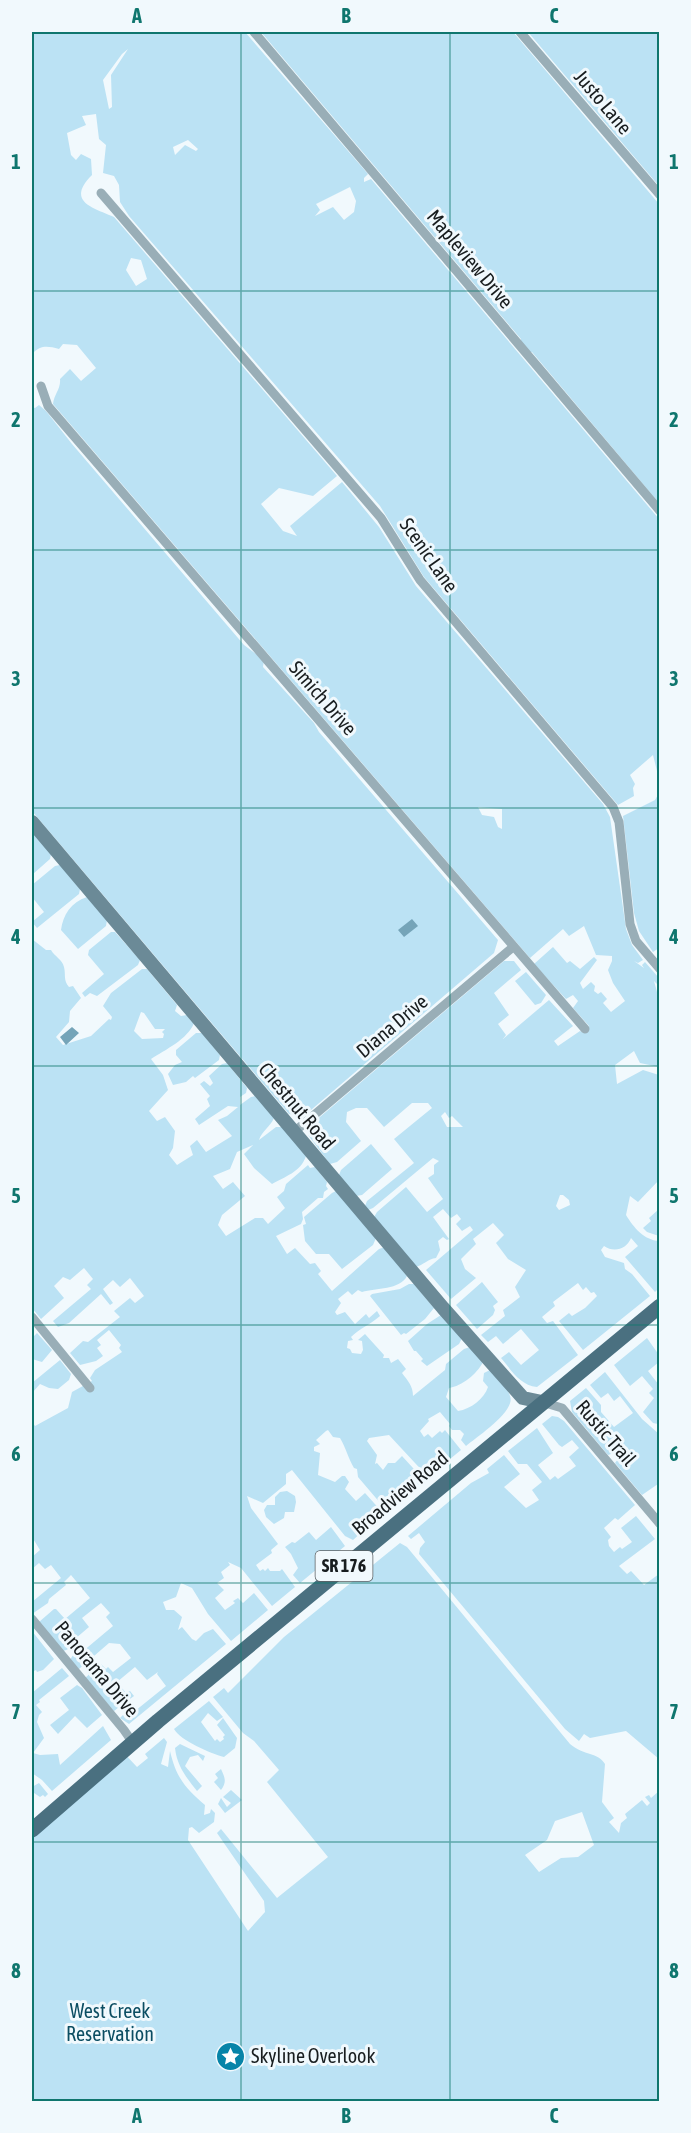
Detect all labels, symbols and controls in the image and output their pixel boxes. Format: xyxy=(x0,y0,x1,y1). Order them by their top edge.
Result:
text: A xyxy=(131,4,142,27)
text: B xyxy=(341,4,351,27)
text: C xyxy=(550,4,559,27)
street label: Justo Lane xyxy=(570,65,637,138)
text: 1 xyxy=(11,150,21,173)
text: 1 xyxy=(669,150,679,173)
street label: Mapleview Drive xyxy=(423,205,518,313)
text: 2 xyxy=(11,408,21,431)
text: 2 xyxy=(669,408,679,431)
street label: Scenic Lane xyxy=(396,513,463,596)
street label: Simich Drive xyxy=(285,656,362,739)
text: 3 xyxy=(11,667,21,690)
text: 3 xyxy=(669,667,679,690)
text: 4 xyxy=(10,925,21,948)
text: 4 xyxy=(668,925,679,948)
street label: Diana Drive xyxy=(351,989,432,1062)
street label: Chestnut Road xyxy=(254,1057,340,1154)
text: 5 xyxy=(11,1184,21,1207)
text: 5 xyxy=(669,1184,679,1207)
street label: Rustic Trail xyxy=(572,1395,642,1471)
text: 6 xyxy=(11,1442,21,1465)
text: 6 xyxy=(669,1442,679,1465)
street label: Broadview Road xyxy=(347,1446,452,1539)
road number: SR 176 xyxy=(316,1551,372,1581)
street label: Panorama Drive xyxy=(51,1616,144,1721)
text: 7 xyxy=(11,1700,21,1723)
text: 7 xyxy=(669,1700,679,1723)
text: 8 xyxy=(11,1959,21,1982)
text: 8 xyxy=(669,1959,679,1982)
park label: West Creek Reservation xyxy=(66,1999,154,2045)
place icon: Skyline Overlook xyxy=(214,2040,246,2072)
place label: Skyline Overlook xyxy=(251,2044,375,2067)
text: A xyxy=(131,2104,142,2127)
text: B xyxy=(341,2104,351,2127)
text: C xyxy=(550,2104,559,2127)

